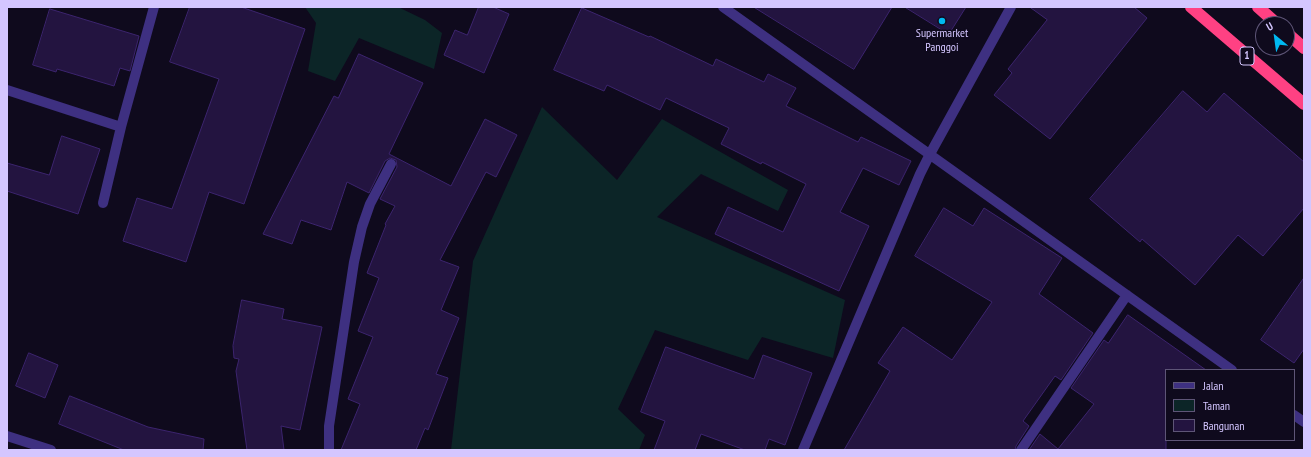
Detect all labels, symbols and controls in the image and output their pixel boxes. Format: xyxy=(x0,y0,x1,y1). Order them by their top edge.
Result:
marker: Supermarket Panggoi xyxy=(937,16,947,26)
north arrow xyxy=(1255,16,1295,56)
text: U xyxy=(1264,19,1276,34)
place label: Supermarket Panggoi xyxy=(916,27,968,55)
road number: 1 xyxy=(1240,47,1254,65)
legend xyxy=(1165,369,1295,441)
text: Jalan xyxy=(1203,378,1224,393)
text: Taman xyxy=(1203,398,1230,413)
text: Bangunan xyxy=(1203,418,1244,433)

